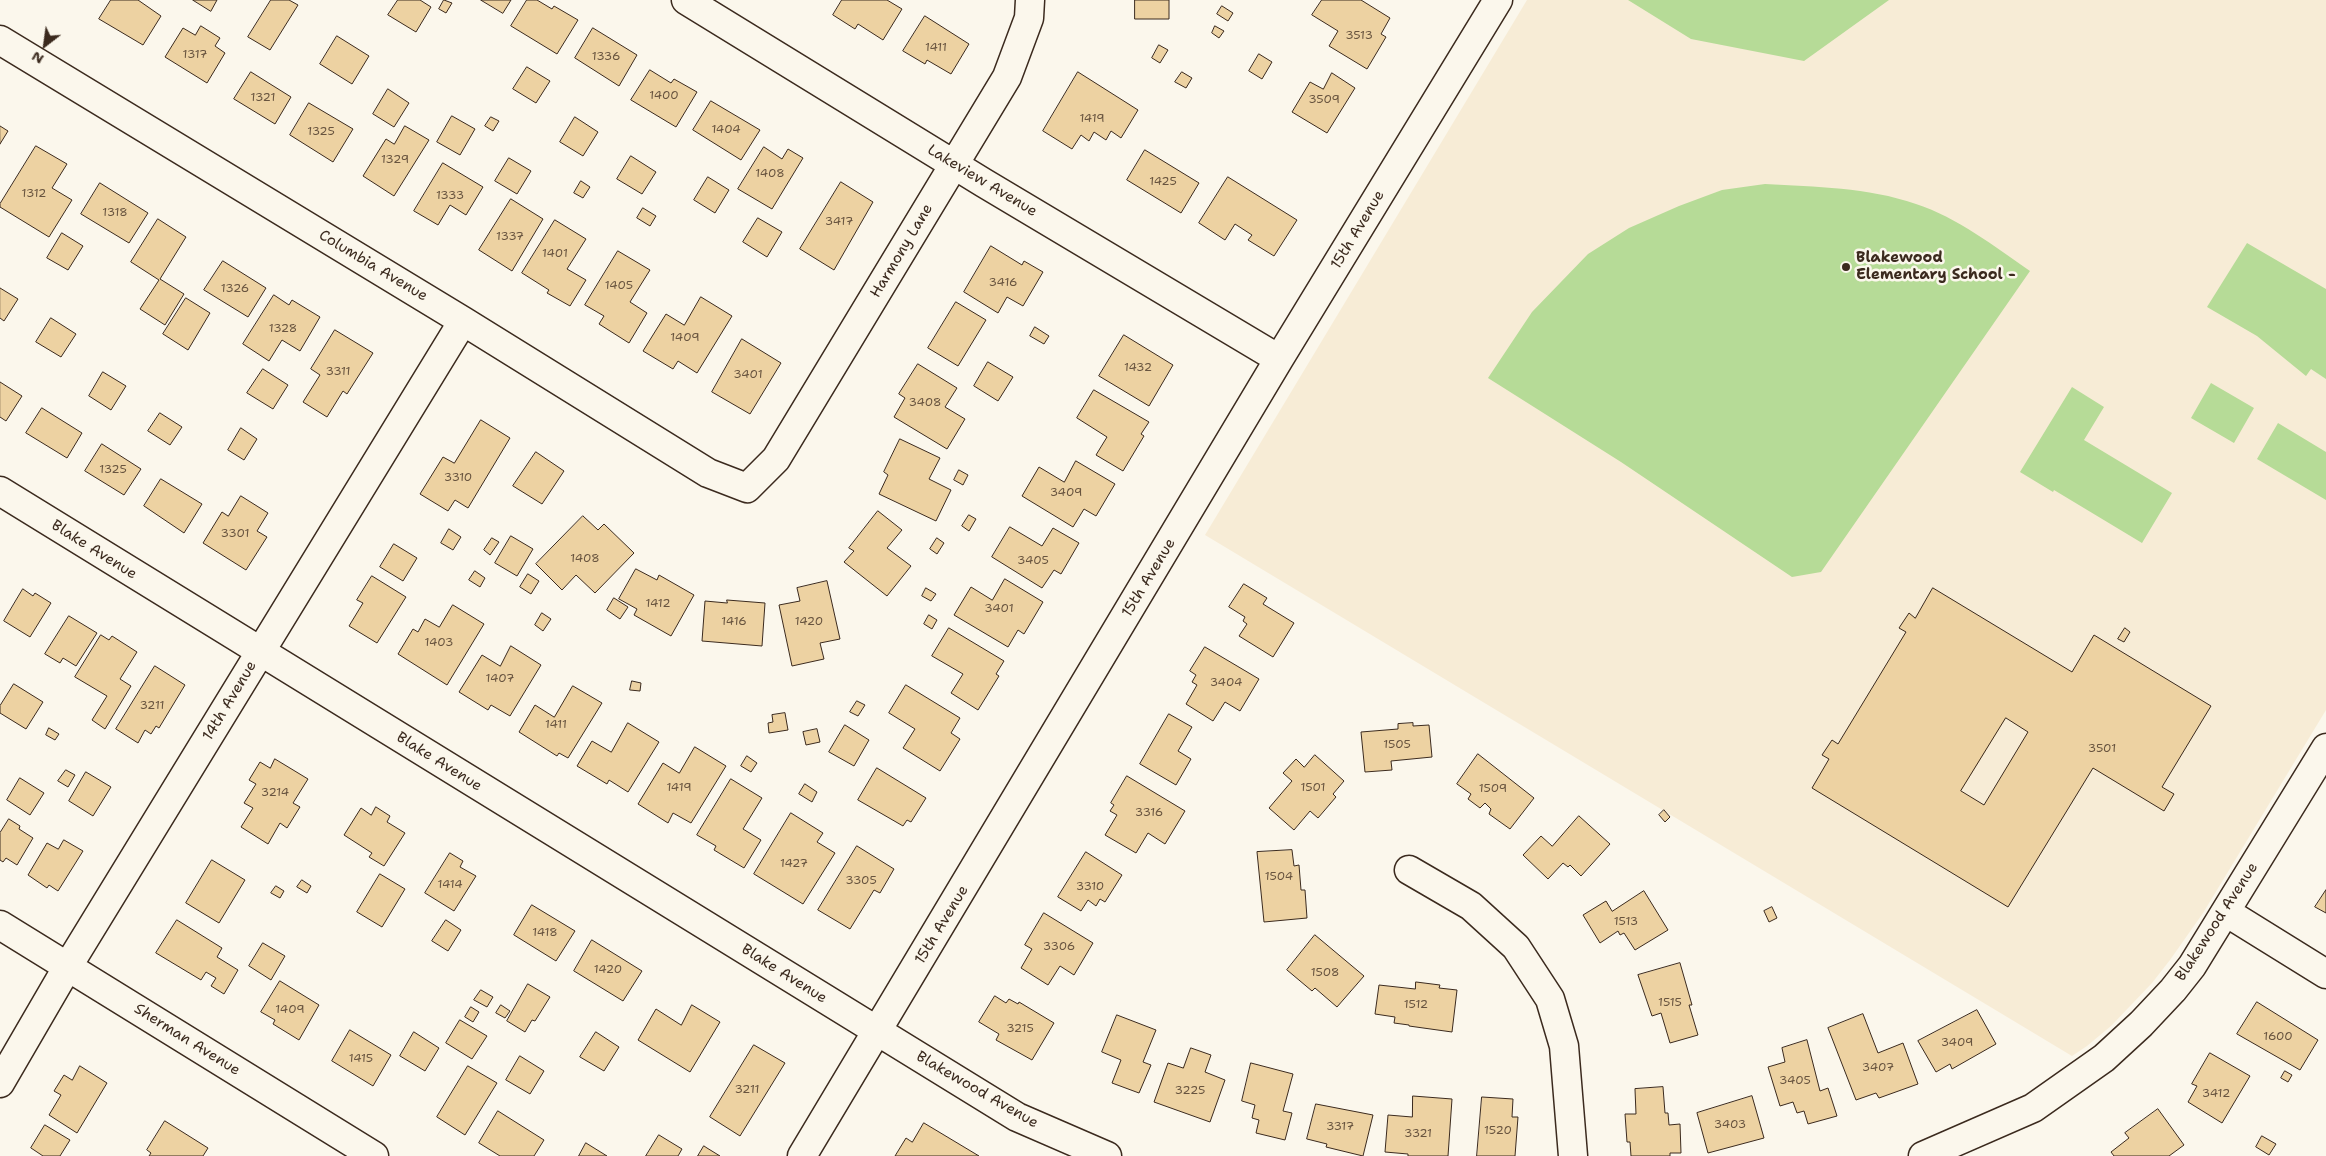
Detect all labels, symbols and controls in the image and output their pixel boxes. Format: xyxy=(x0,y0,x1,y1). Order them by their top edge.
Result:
north arrow xyxy=(20,20,70,70)
house number: 3513 xyxy=(1345,29,1373,43)
house number: 1411 xyxy=(925,41,947,55)
text: N xyxy=(28,47,47,69)
house number: 1317 xyxy=(183,48,207,62)
house number: 1336 xyxy=(592,50,620,64)
house number: 1400 xyxy=(649,89,679,103)
house number: 1321 xyxy=(251,91,275,105)
house number: 3509 xyxy=(1308,93,1340,107)
house number: 1419 xyxy=(1079,112,1105,126)
house number: 1404 xyxy=(711,123,741,137)
house number: 1325 xyxy=(307,125,335,139)
street label: Lakeview Avenue xyxy=(924,141,1040,221)
house number: 1329 xyxy=(381,153,409,167)
house number: 1408 xyxy=(755,167,785,181)
house number: 1425 xyxy=(1149,175,1177,189)
house number: 1312 xyxy=(22,187,46,201)
street label: 15th Avenue xyxy=(1327,187,1389,273)
house number: 1333 xyxy=(436,189,464,203)
street label: Harmony Lane xyxy=(867,201,937,301)
house number: 1318 xyxy=(102,206,128,220)
house number: 3417 xyxy=(825,215,853,229)
street label: Columbia Avenue xyxy=(315,226,431,306)
house number: 1337 xyxy=(496,230,524,244)
house number: 1401 xyxy=(542,247,568,261)
place label: Blakewood Elementary School - xyxy=(1856,249,2016,284)
marker: Blakewood Elementary School - xyxy=(1840,261,1852,273)
house number: 3416 xyxy=(989,276,1017,290)
house number: 1405 xyxy=(605,279,633,293)
house number: 1326 xyxy=(221,282,249,296)
house number: 1328 xyxy=(269,322,297,336)
house number: 1409 xyxy=(670,331,700,345)
house number: 1432 xyxy=(1124,361,1152,375)
house number: 3311 xyxy=(325,365,351,379)
house number: 3401 xyxy=(733,368,763,382)
house number: 3408 xyxy=(909,396,941,410)
house number: 1325 xyxy=(99,463,127,477)
house number: 3310 xyxy=(444,471,472,485)
house number: 3409 xyxy=(1050,486,1082,500)
street label: Blake Avenue xyxy=(48,517,140,583)
house number: 3301 xyxy=(221,527,249,541)
street label: 15th Avenue xyxy=(1118,535,1180,621)
house number: 1408 xyxy=(570,552,600,566)
house number: 3405 xyxy=(1017,554,1049,568)
house number: 1412 xyxy=(645,597,671,611)
house number: 3401 xyxy=(984,602,1014,616)
house number: 1416 xyxy=(721,615,747,629)
house number: 1420 xyxy=(795,615,823,629)
house number: 1403 xyxy=(425,636,453,650)
street label: 14th Avenue xyxy=(199,658,261,744)
house number: 1407 xyxy=(486,672,514,686)
house number: 3404 xyxy=(1210,676,1242,690)
house number: 3211 xyxy=(139,699,165,713)
house number: 1411 xyxy=(545,718,567,732)
street label: Blake Avenue xyxy=(393,729,485,795)
house number: 1505 xyxy=(1383,738,1411,752)
house number: 3501 xyxy=(2088,742,2116,756)
house number: 1419 xyxy=(666,781,692,795)
house number: 1501 xyxy=(1300,781,1326,795)
house number: 1509 xyxy=(1479,782,1507,796)
house number: 3214 xyxy=(261,786,289,800)
house number: 3316 xyxy=(1135,806,1163,820)
house number: 1427 xyxy=(780,857,808,871)
street label: Blakewood Avenue xyxy=(2172,859,2262,985)
house number: 1504 xyxy=(1265,870,1293,884)
house number: 3305 xyxy=(845,874,877,888)
house number: 1414 xyxy=(437,878,463,892)
house number: 3310 xyxy=(1076,880,1104,894)
street label: 15th Avenue xyxy=(911,882,973,968)
house number: 1513 xyxy=(1614,915,1638,929)
house number: 1418 xyxy=(532,926,558,940)
house number: 3306 xyxy=(1043,940,1075,954)
street label: Blake Avenue xyxy=(738,941,830,1007)
house number: 1420 xyxy=(594,963,622,977)
house number: 1508 xyxy=(1311,966,1339,980)
house number: 1515 xyxy=(1658,996,1682,1010)
house number: 1512 xyxy=(1404,998,1428,1012)
street label: Sherman Avenue xyxy=(131,1000,243,1080)
house number: 1409 xyxy=(275,1003,305,1017)
house number: 3215 xyxy=(1006,1022,1034,1036)
house number: 1600 xyxy=(2263,1030,2293,1044)
house number: 3409 xyxy=(1941,1036,1973,1050)
street label: Blakewood Avenue xyxy=(913,1048,1041,1132)
house number: 1415 xyxy=(349,1052,373,1066)
house number: 3407 xyxy=(1862,1061,1894,1075)
house number: 3405 xyxy=(1779,1074,1811,1088)
house number: 3211 xyxy=(734,1083,760,1097)
house number: 3225 xyxy=(1175,1084,1205,1098)
house number: 3412 xyxy=(2202,1087,2230,1101)
house number: 3403 xyxy=(1714,1118,1746,1132)
house number: 3317 xyxy=(1326,1120,1354,1134)
house number: 1520 xyxy=(1484,1124,1512,1138)
house number: 3321 xyxy=(1404,1127,1432,1141)

